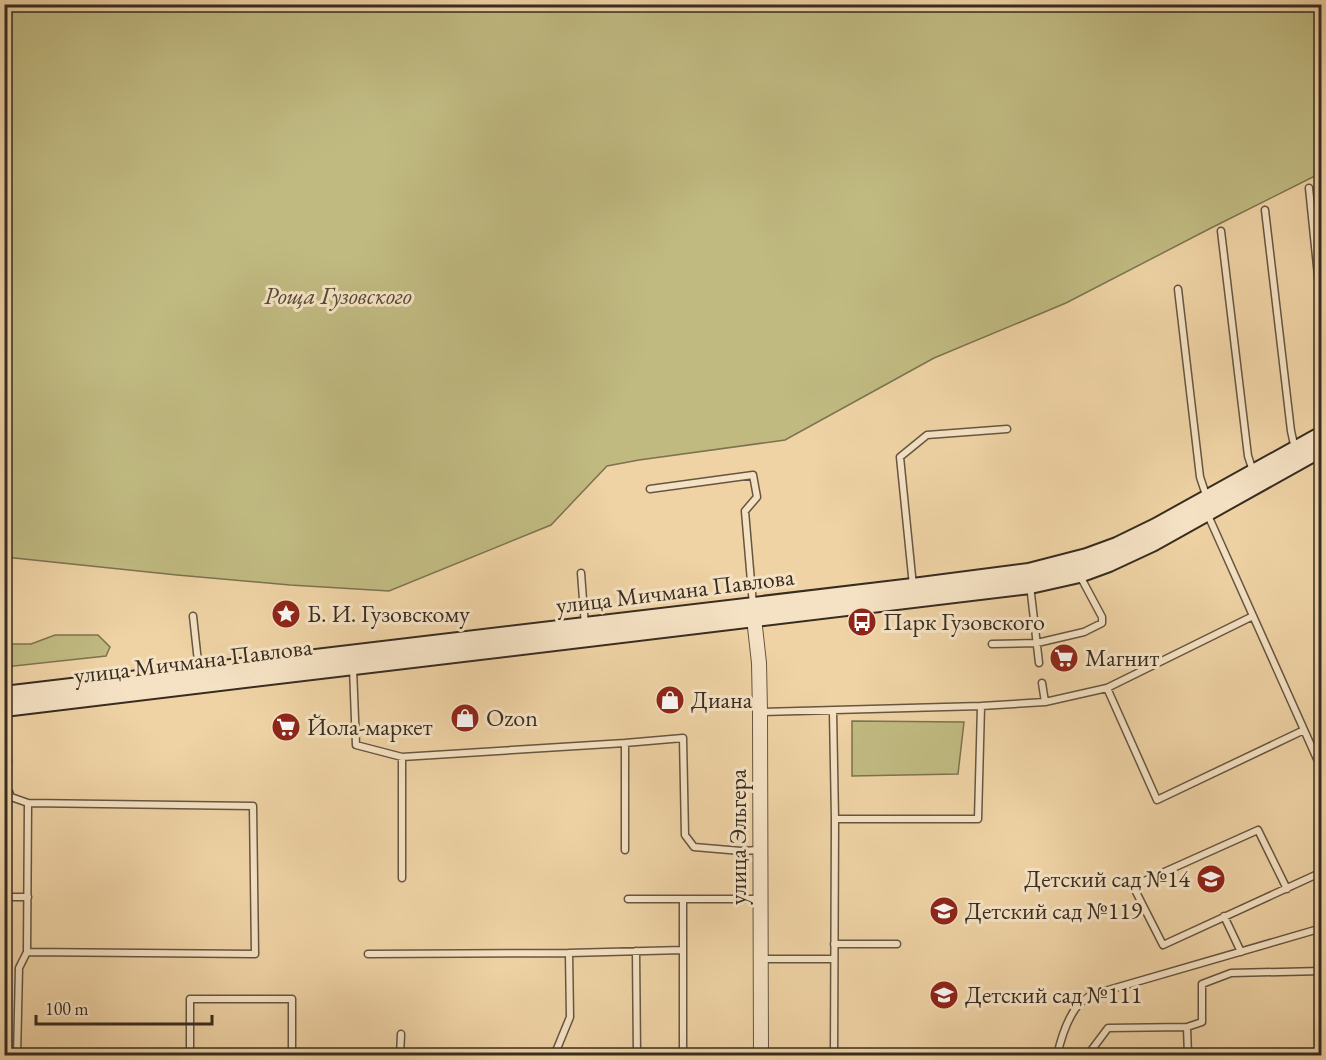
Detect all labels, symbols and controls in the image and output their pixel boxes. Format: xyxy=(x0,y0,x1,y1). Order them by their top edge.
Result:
park label: Роща Гузовского xyxy=(264,280,412,311)
street label: улица Мичмана Павлова xyxy=(554,560,796,621)
place icon: Б. И. Гузовскому xyxy=(270,598,302,630)
place label: Б. И. Гузовскому xyxy=(307,598,470,629)
bus stop icon: Парк Гузовского xyxy=(846,606,878,638)
place label: Парк Гузовского xyxy=(883,606,1045,637)
street label: улица Мичмана Павлова xyxy=(72,630,314,691)
supermarket icon: Магнит xyxy=(1048,642,1080,674)
place label: Магнит xyxy=(1085,642,1159,673)
shop icon: Диана xyxy=(654,684,686,716)
place label: Диана xyxy=(691,684,753,715)
shop icon: Ozon xyxy=(449,702,481,734)
place label: Ozon xyxy=(486,702,538,733)
supermarket icon: Йола-маркет xyxy=(270,711,302,743)
place label: Йола-маркет xyxy=(307,711,433,742)
street label: улица Эльгера xyxy=(722,769,753,905)
place label: Детский сад №14 xyxy=(1024,863,1190,894)
school or university icon: Детский сад №14 xyxy=(1195,863,1227,895)
school or university icon: Детский сад №119 xyxy=(928,895,960,927)
place label: Детский сад №119 xyxy=(965,895,1143,926)
school or university icon: Детский сад №111 xyxy=(928,979,960,1011)
place label: Детский сад №111 xyxy=(965,979,1142,1010)
scale bar xyxy=(36,988,212,1026)
text: 100 m xyxy=(45,997,89,1020)

